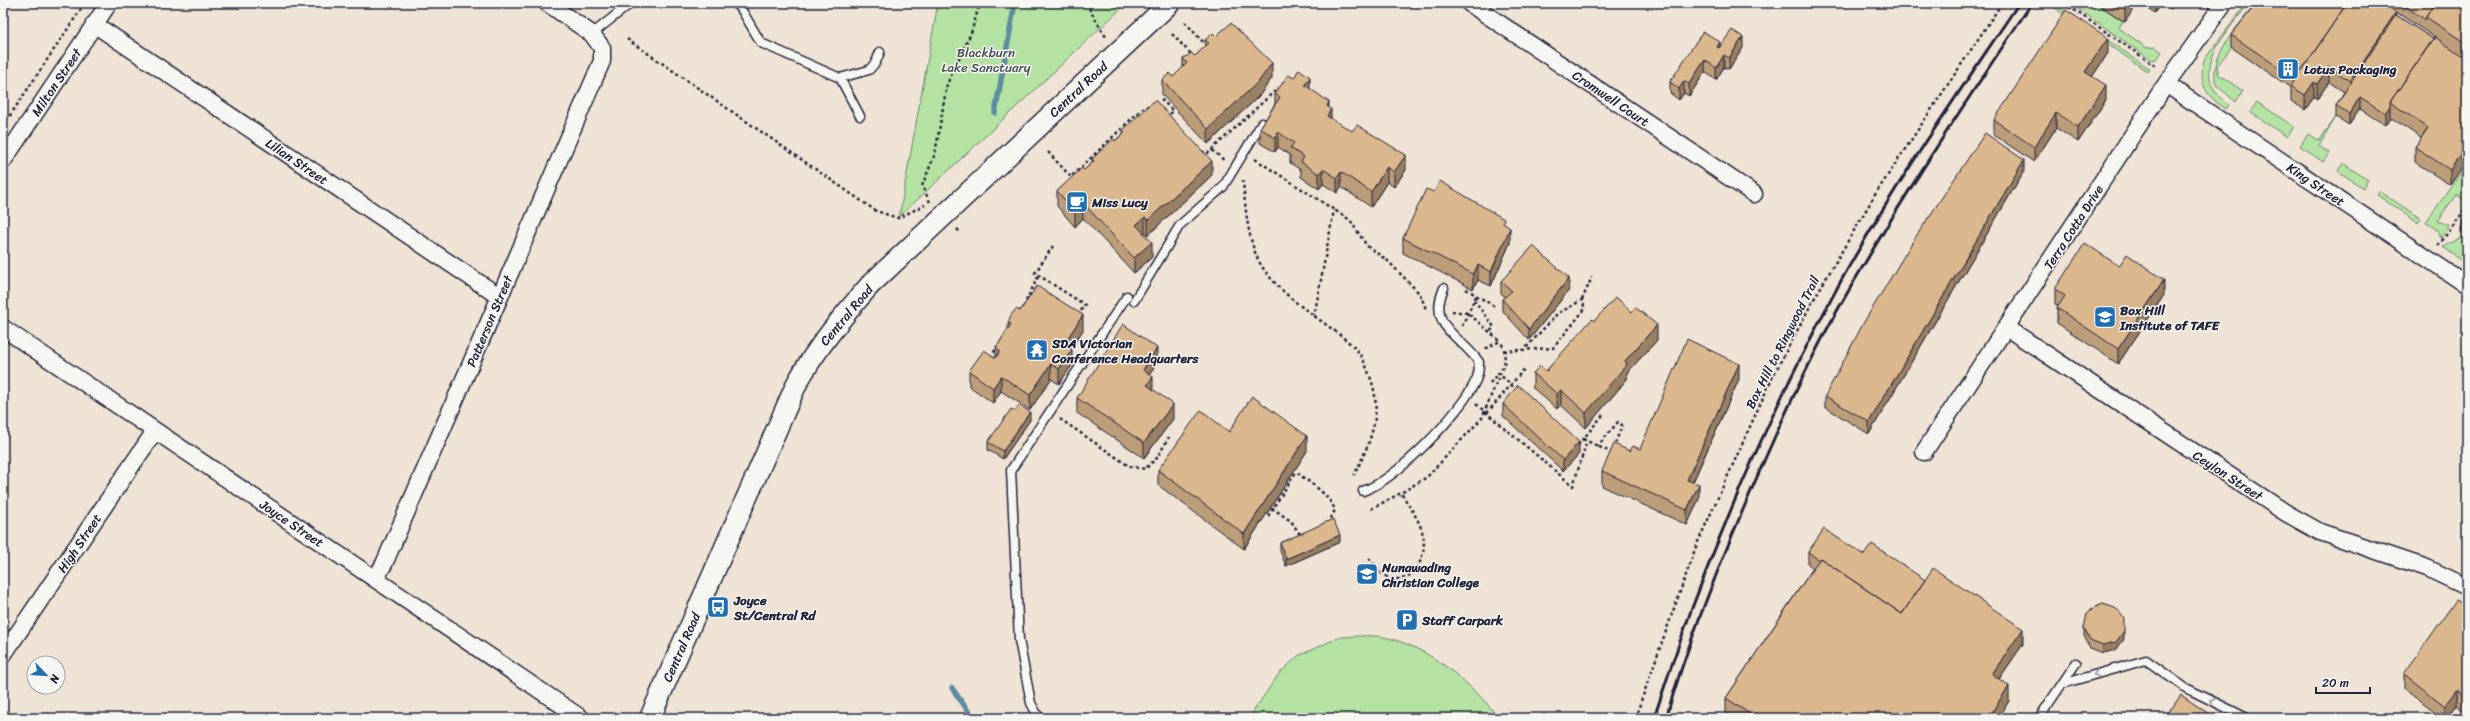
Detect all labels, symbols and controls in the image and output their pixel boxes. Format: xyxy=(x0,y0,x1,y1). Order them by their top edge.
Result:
park label: Blackburn Lake Sanctuary xyxy=(942,41,1031,79)
street label: Milton Street xyxy=(25,43,88,121)
street label: Central Road xyxy=(1043,55,1114,123)
building icon: Lotus Packaging xyxy=(2275,56,2301,82)
place label: Lotus Packaging xyxy=(2304,58,2397,81)
street label: Cromwell Court xyxy=(1567,64,1654,133)
street label: Lilian Street xyxy=(261,132,333,191)
street label: King Street xyxy=(2282,156,2350,213)
street label: Terra Cotta Drive xyxy=(2037,180,2110,274)
cafe icon: Miss Lucy xyxy=(1064,189,1090,215)
place label: Miss Lucy xyxy=(1091,191,1149,214)
street label: Patterson Street xyxy=(460,271,519,371)
street label: Box Hill to Ringwood Trail xyxy=(1739,271,1826,413)
street label: Central Road xyxy=(814,279,880,351)
place label: Box Hill Institute of TAFE xyxy=(2119,299,2221,337)
school or university icon: Box Hill Institute of TAFE xyxy=(2092,304,2118,330)
place label: SDA Victorian Conference Headquarters xyxy=(1051,332,1199,370)
temple icon: SDA Victorian Conference Headquarters xyxy=(1024,337,1050,363)
street label: Ceylon Street xyxy=(2188,444,2268,507)
street label: Joyce Street xyxy=(254,493,329,554)
street label: High Street xyxy=(51,509,108,578)
place label: Nunawading Christian College xyxy=(1381,556,1480,594)
school or university icon: Nunawading Christian College xyxy=(1354,561,1380,587)
place label: Joyce St/Central Rd xyxy=(733,589,817,627)
bus stop icon: Joyce St/Central Rd xyxy=(705,594,731,620)
parking icon: Staff Carpark xyxy=(1394,607,1420,633)
street label: Central Road xyxy=(656,608,708,686)
place label: Staff Carpark xyxy=(1421,609,1504,632)
north arrow xyxy=(26,655,66,695)
one-way arrow xyxy=(2093,669,2100,678)
scale bar xyxy=(2316,669,2370,695)
text: N xyxy=(44,671,65,687)
text: 20 m xyxy=(2322,672,2349,694)
one-way arrow xyxy=(2209,698,2217,706)

